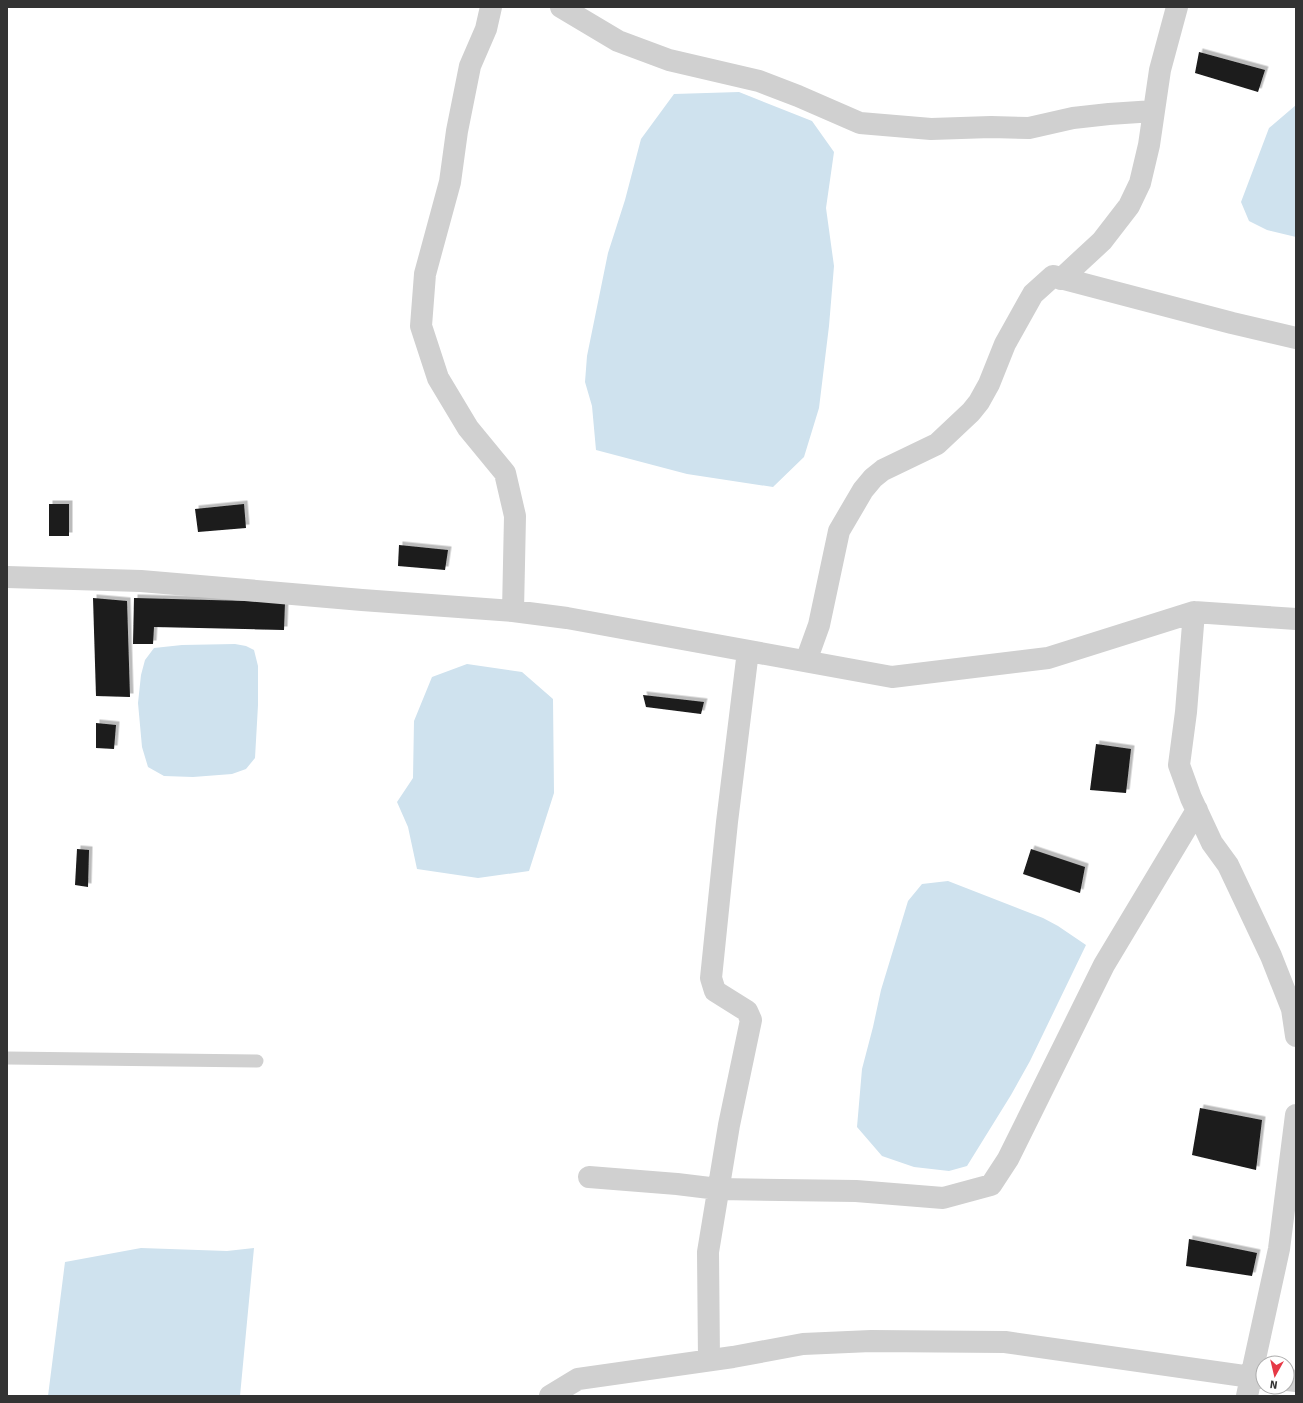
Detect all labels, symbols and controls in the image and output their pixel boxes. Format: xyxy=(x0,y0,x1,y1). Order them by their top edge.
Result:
north arrow xyxy=(1255,1355,1295,1395)
text: N xyxy=(1269,1377,1278,1391)

